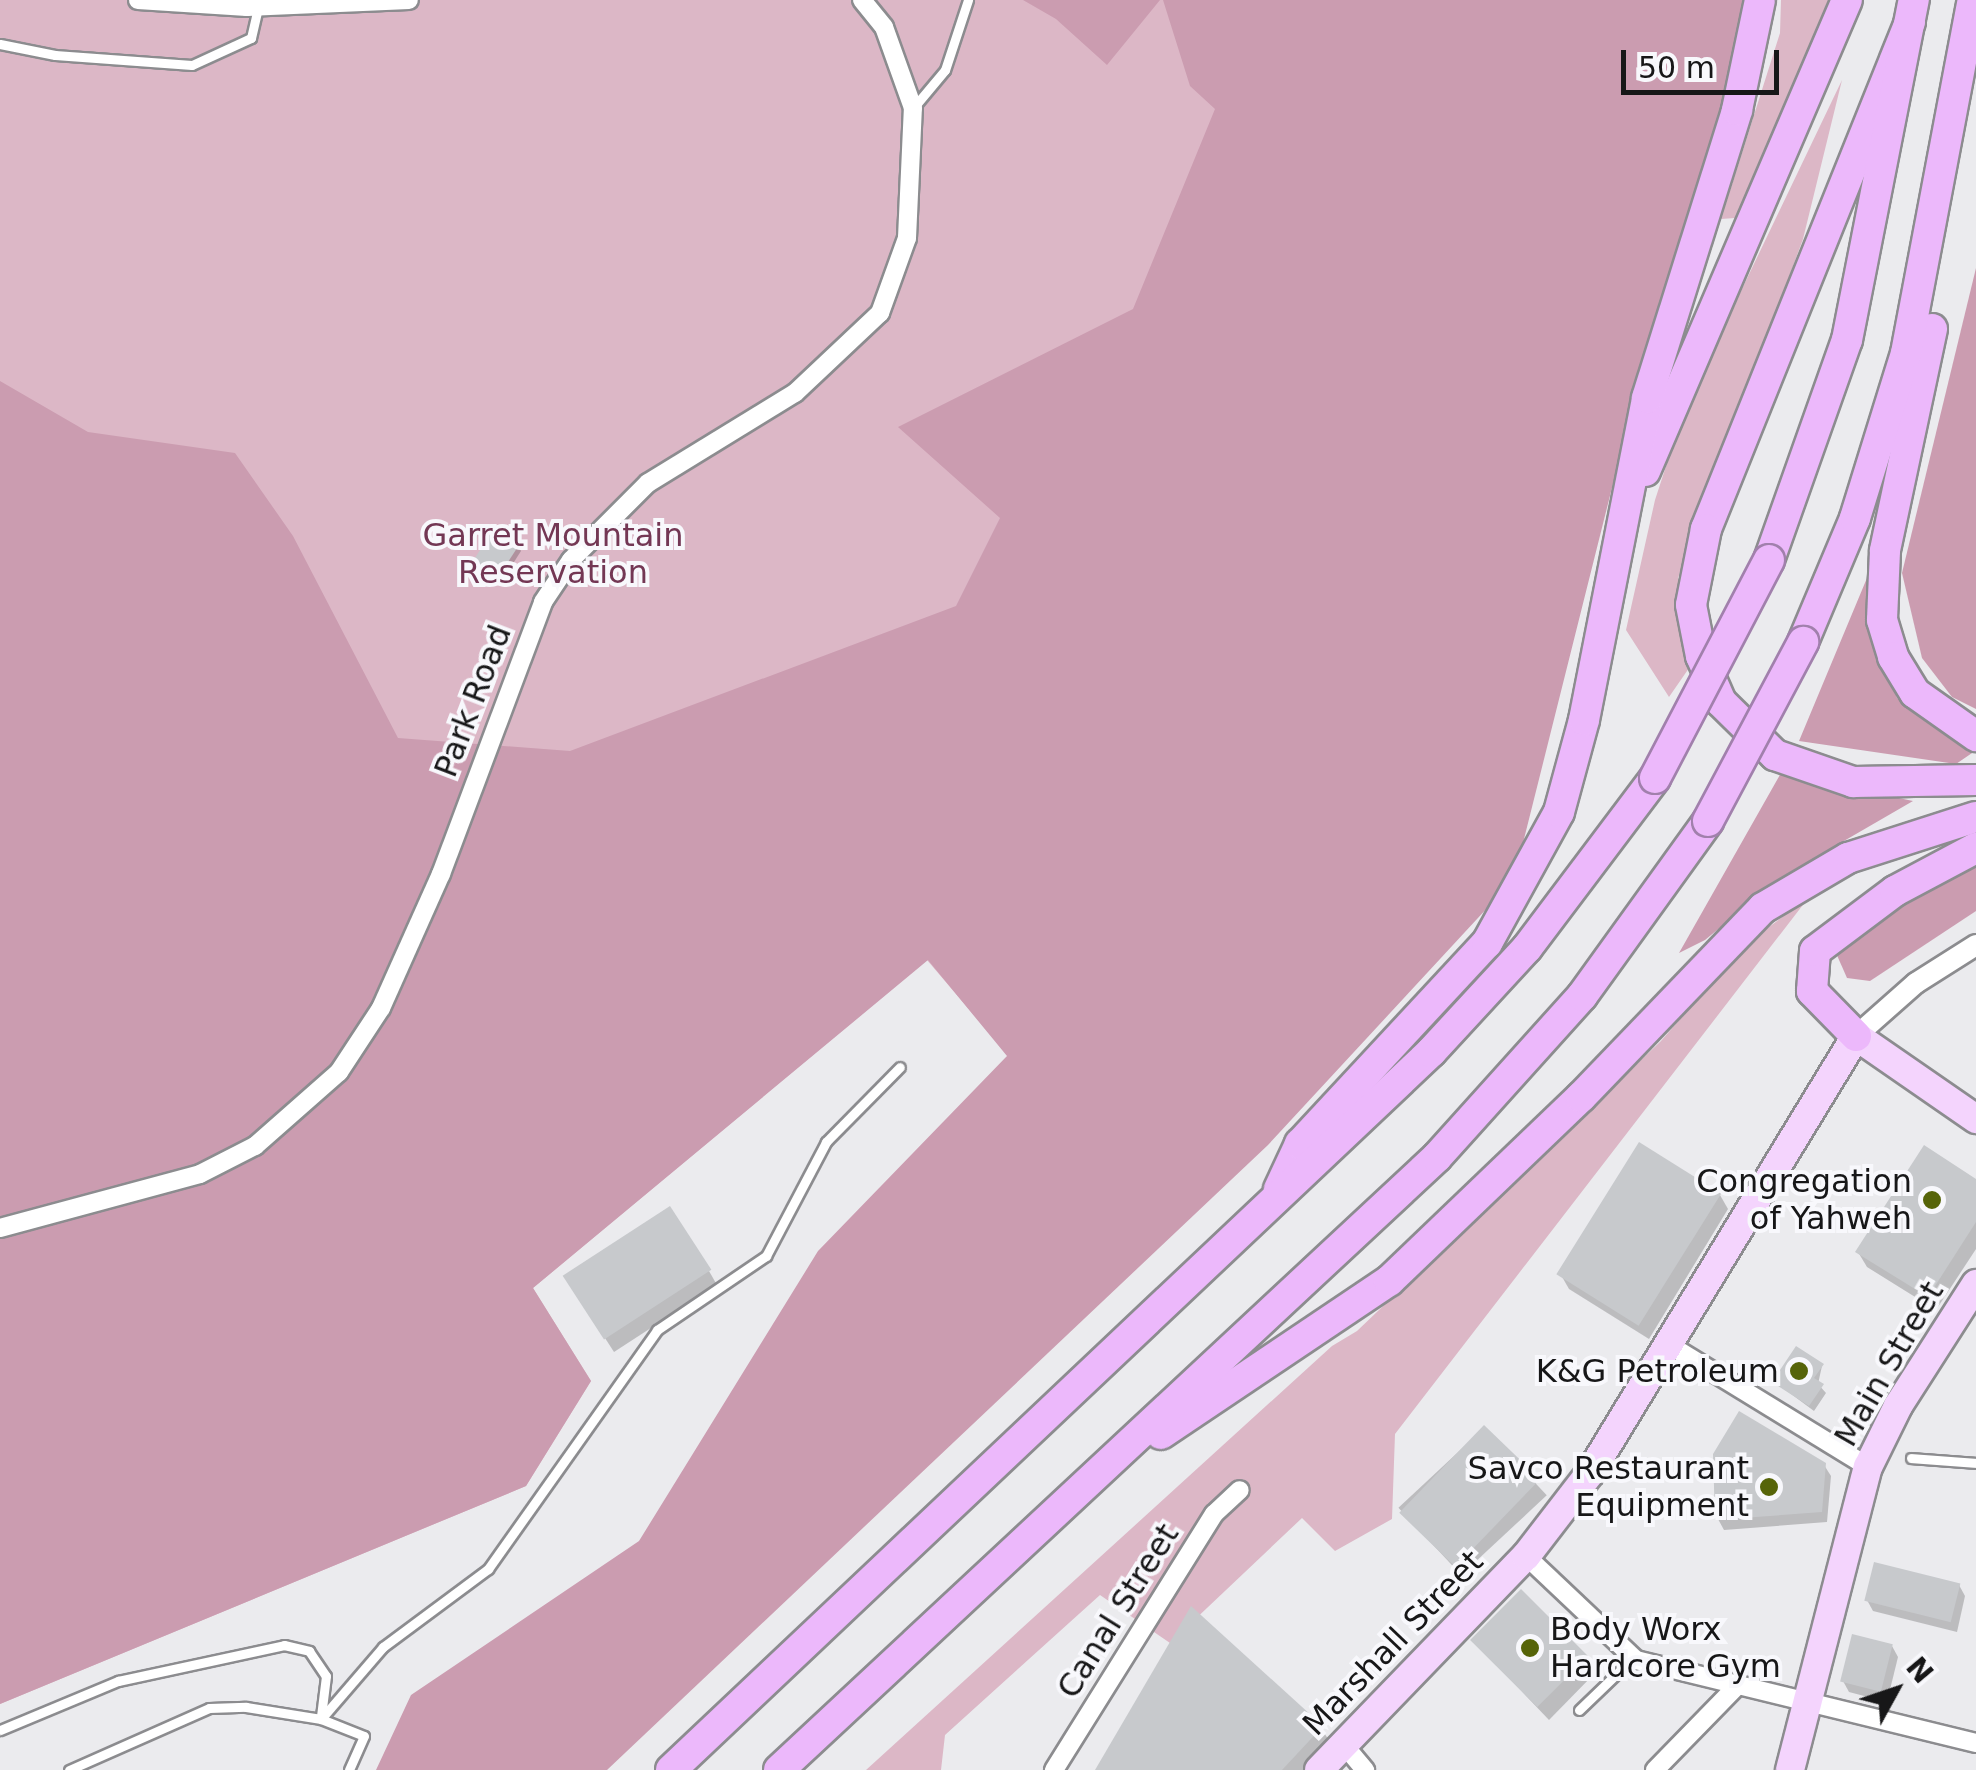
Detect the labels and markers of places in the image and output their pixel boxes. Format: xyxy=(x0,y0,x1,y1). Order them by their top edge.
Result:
place label: Congregation of Yahweh xyxy=(1696,1163,1912,1238)
marker: Congregation of Yahweh xyxy=(1921,1189,1943,1211)
place label: K&G Petroleum xyxy=(1536,1352,1779,1390)
marker: K&G Petroleum xyxy=(1788,1360,1810,1382)
place label: Savco Restaurant Equipment xyxy=(1468,1450,1749,1525)
marker: Savco Restaurant Equipment xyxy=(1758,1476,1780,1498)
place label: Body Worx Hardcore Gym xyxy=(1550,1611,1781,1686)
marker: Body Worx Hardcore Gym xyxy=(1519,1637,1541,1659)

